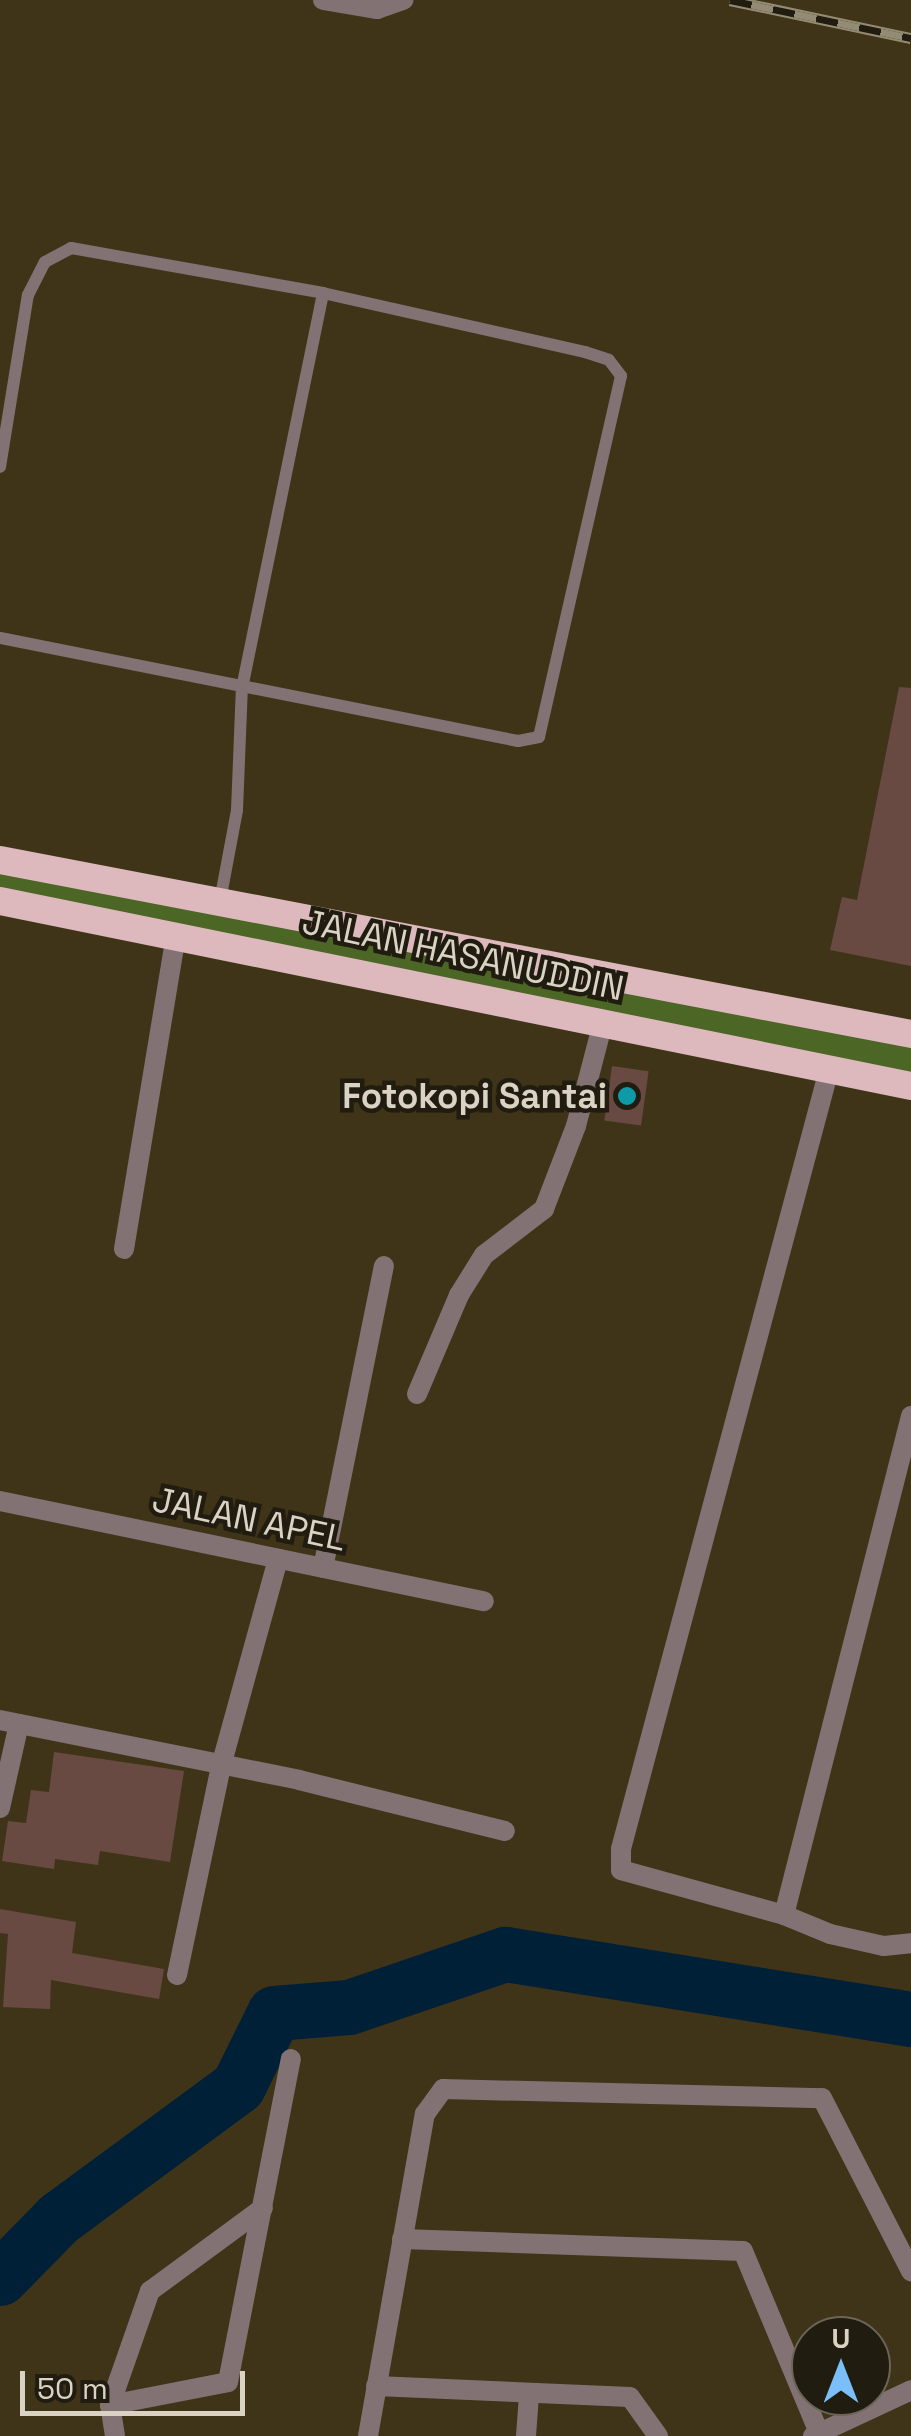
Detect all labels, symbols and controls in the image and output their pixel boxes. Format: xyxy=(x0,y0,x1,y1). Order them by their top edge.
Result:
street label: JALAN HASANUDDIN xyxy=(299,900,627,1010)
place label: Fotokopi Santai xyxy=(342,1075,607,1117)
marker: Fotokopi Santai xyxy=(616,1085,638,1107)
street label: JALAN APEL xyxy=(148,1478,350,1560)
north arrow xyxy=(791,2316,891,2416)
text: U xyxy=(832,2320,850,2356)
scale bar xyxy=(25,2351,250,2413)
text: 50 m xyxy=(37,2369,108,2408)

